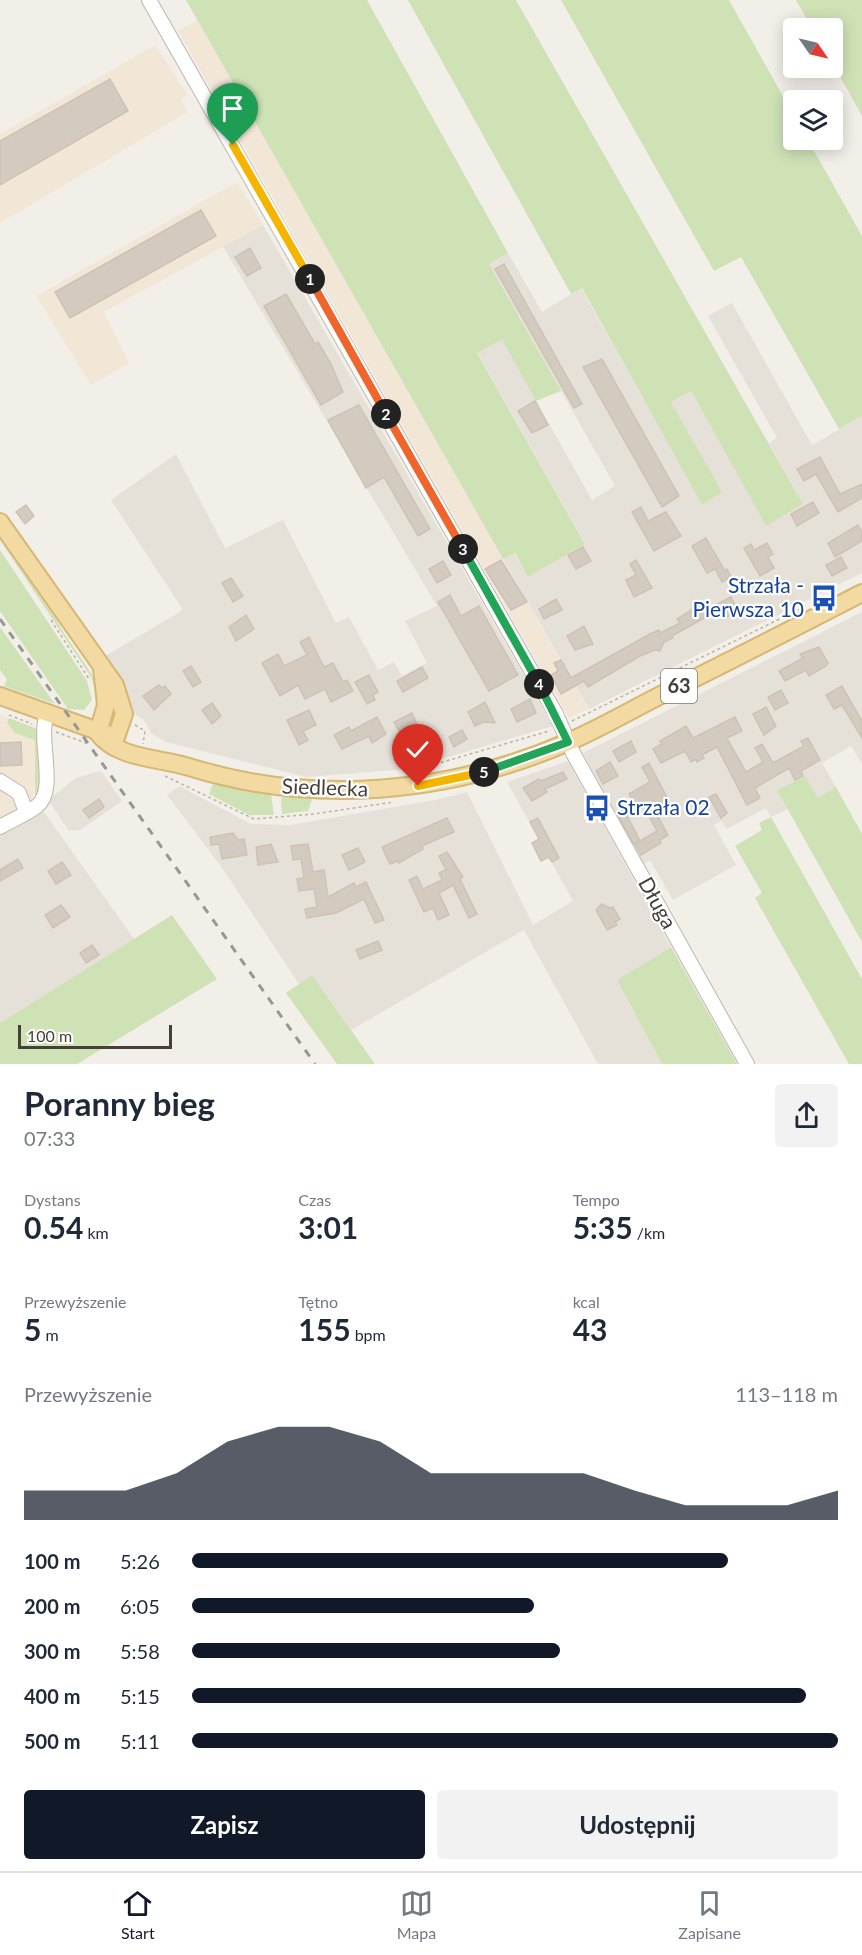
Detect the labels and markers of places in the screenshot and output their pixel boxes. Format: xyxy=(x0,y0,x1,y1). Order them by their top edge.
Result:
pin xyxy=(207,83,258,145)
pin: 1 xyxy=(295,264,325,294)
pin: 2 xyxy=(371,399,401,429)
pin: 3 xyxy=(448,534,478,564)
place label: Strzała - Pierwsza 10 xyxy=(693,572,804,621)
bus stop icon: Strzała - Pierwsza 10 xyxy=(809,583,839,613)
pin: 4 xyxy=(524,669,554,699)
pin xyxy=(392,724,443,786)
pin: 5 xyxy=(469,757,499,787)
bus stop icon: Strzała 02 xyxy=(582,793,612,823)
place label: Strzała 02 xyxy=(617,794,710,819)

